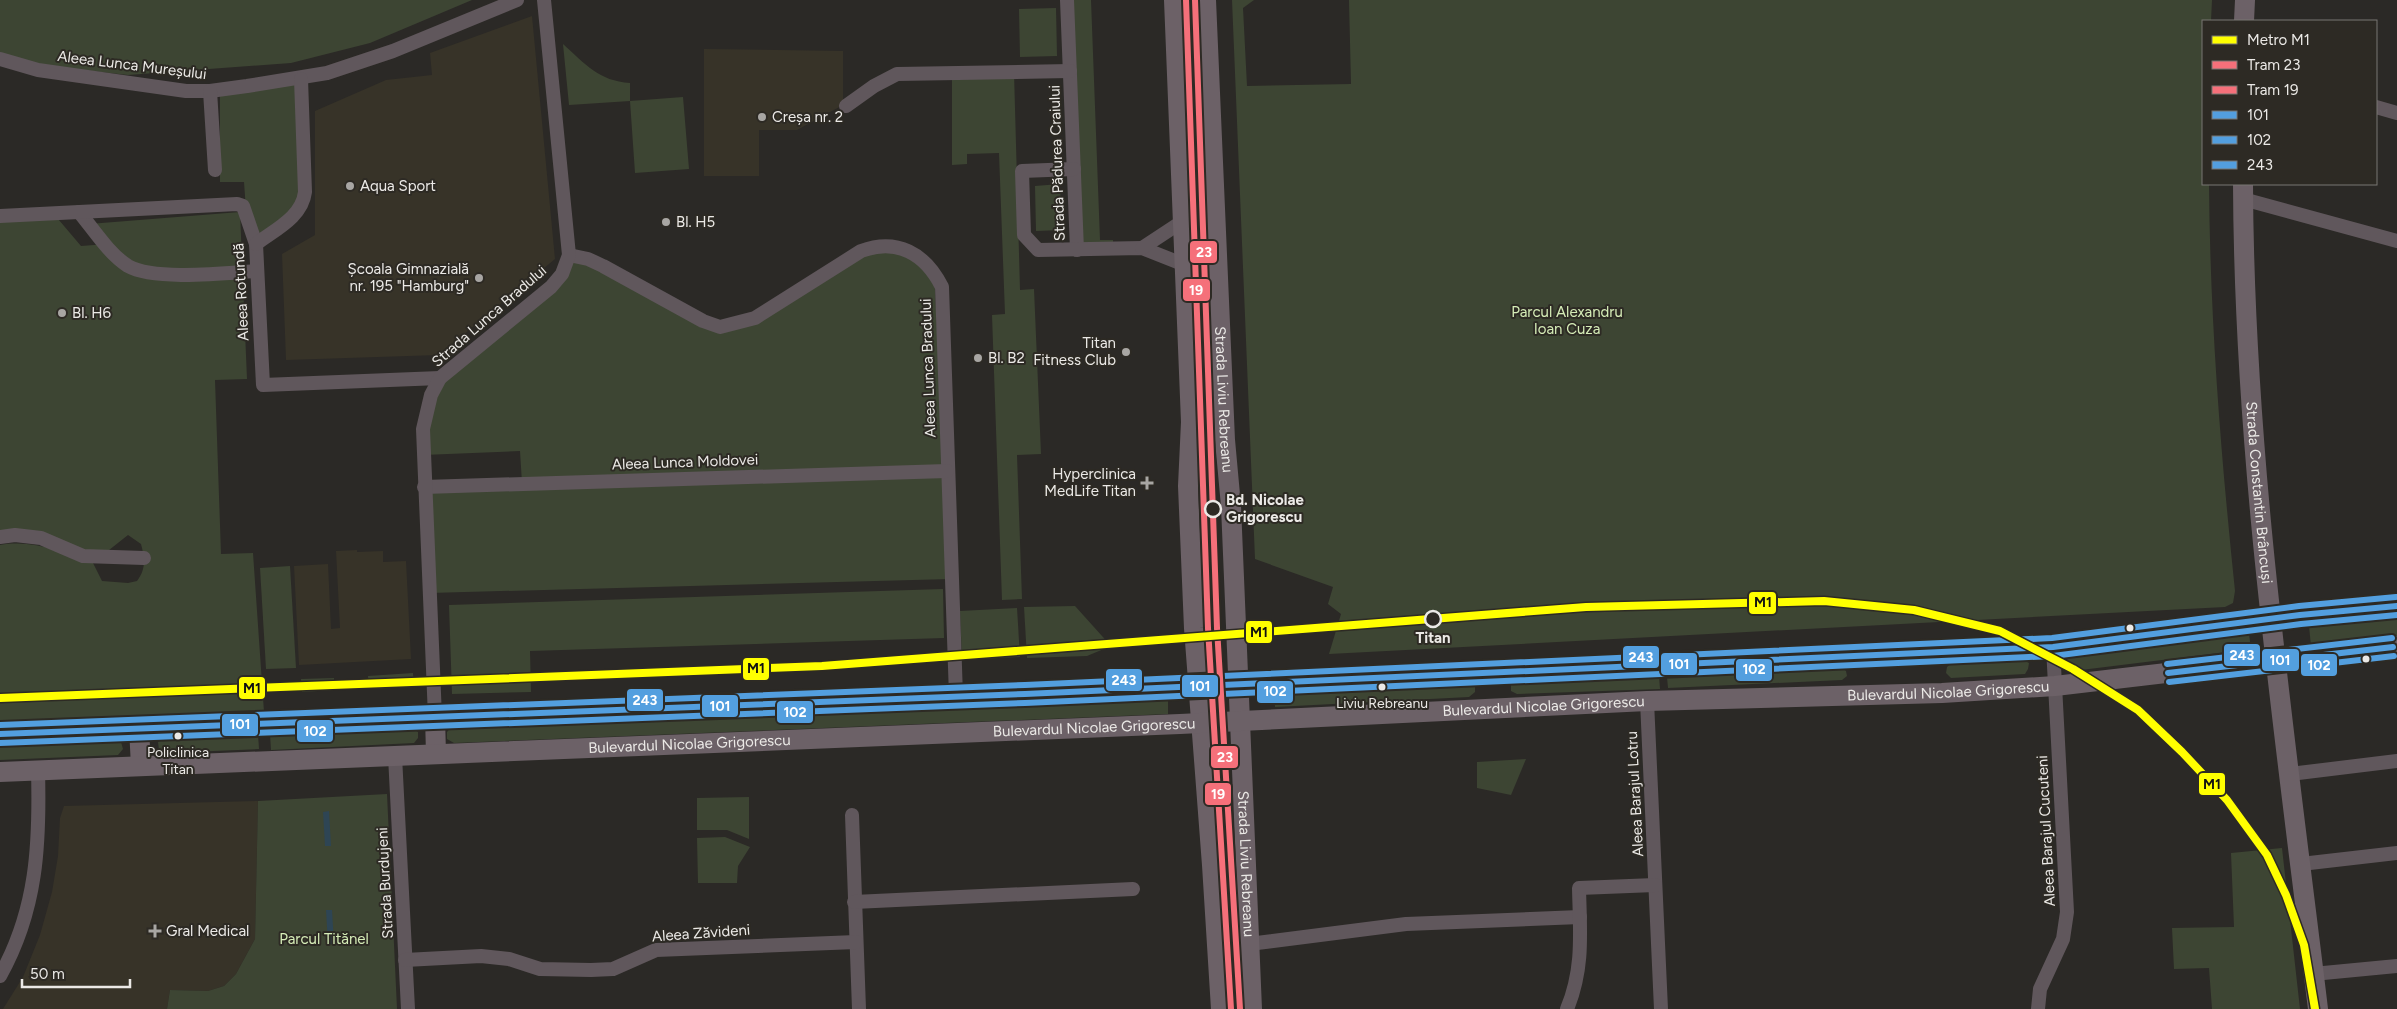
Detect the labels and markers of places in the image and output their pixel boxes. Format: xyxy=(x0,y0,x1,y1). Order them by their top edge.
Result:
place label: Creșa nr. 2 xyxy=(772,108,843,126)
marker: Creșa nr. 2 xyxy=(756,111,768,123)
place label: Aqua Sport xyxy=(360,177,436,195)
marker: Aqua Sport xyxy=(344,180,356,192)
place label: Bl. H5 xyxy=(676,213,715,231)
marker: Bl. H5 xyxy=(660,216,672,228)
place label: Școala Gimnazială nr. 195 "Hamburg" xyxy=(348,260,469,295)
marker: Școala Gimnazială nr. 195 "Hamburg" xyxy=(473,272,485,284)
place label: Bl. H6 xyxy=(72,304,112,322)
marker: Bl. H6 xyxy=(56,307,68,319)
place label: Titan Fitness Club xyxy=(1033,334,1116,369)
marker: Titan Fitness Club xyxy=(1120,346,1132,358)
place label: Bl. B2 xyxy=(988,349,1025,367)
marker: Bl. B2 xyxy=(972,352,984,364)
place label: Hyperclinica MedLife Titan xyxy=(1044,465,1136,500)
marker: Hyperclinica MedLife Titan xyxy=(1140,476,1154,490)
place label: Bd. Nicolae Grigorescu xyxy=(1226,491,1305,526)
marker: Bd. Nicolae Grigorescu xyxy=(1204,500,1222,518)
marker: Titan xyxy=(1424,610,1442,628)
unlabelled marker xyxy=(2125,623,2135,633)
place label: Titan xyxy=(1415,629,1451,647)
unlabelled marker xyxy=(2361,654,2371,664)
marker: Liviu Rebreanu xyxy=(1377,682,1387,692)
place label: Liviu Rebreanu xyxy=(1336,695,1428,712)
marker: Policlinica Titan xyxy=(173,731,183,741)
place label: Policlinica Titan xyxy=(147,744,209,778)
place label: Gral Medical xyxy=(166,922,249,940)
marker: Gral Medical xyxy=(148,924,162,938)

